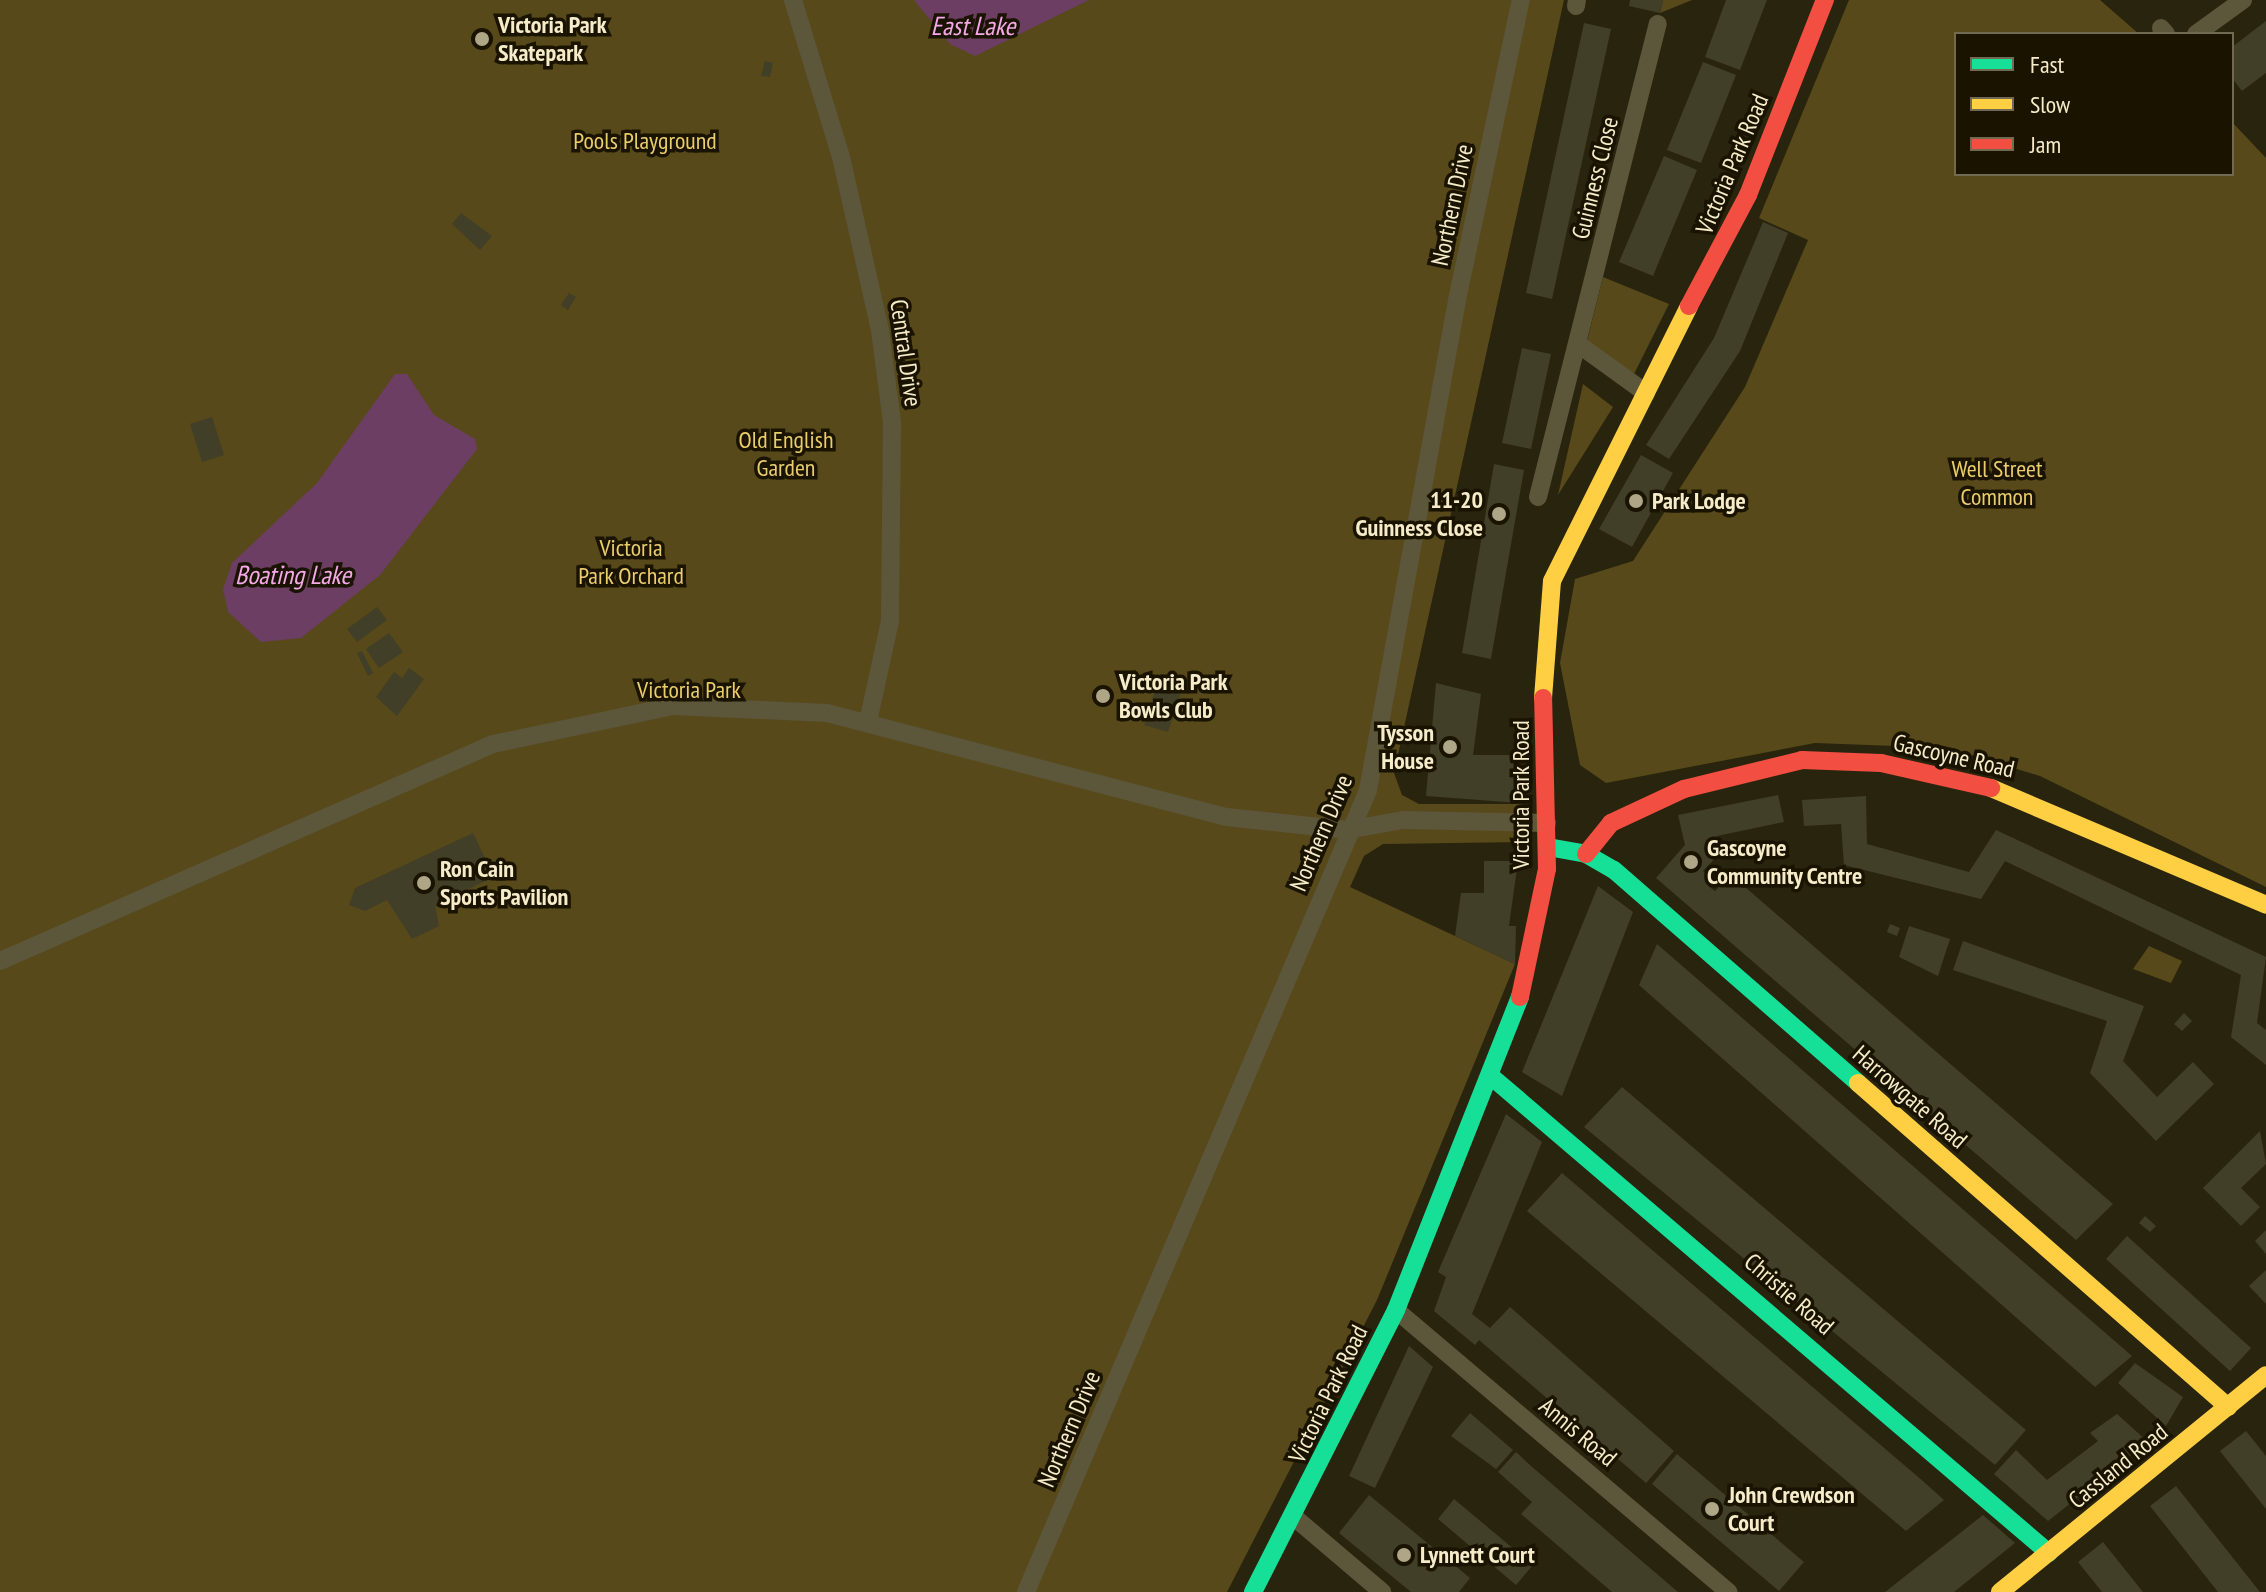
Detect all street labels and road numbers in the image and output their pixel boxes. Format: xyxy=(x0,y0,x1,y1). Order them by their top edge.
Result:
street label: Victoria Park Road xyxy=(1689,89,1775,239)
street label: Guinness Close xyxy=(1566,114,1624,242)
street label: Northern Drive xyxy=(1425,142,1479,268)
street label: Central Drive xyxy=(884,298,928,408)
street label: Victoria Park Road xyxy=(1507,720,1535,870)
street label: Gascoyne Road xyxy=(1891,728,2017,784)
street label: Northern Drive xyxy=(1284,771,1358,895)
street label: Harrowgate Road xyxy=(1847,1040,1973,1154)
street label: Christie Road xyxy=(1738,1247,1840,1341)
street label: Victoria Park Road xyxy=(1282,1320,1374,1468)
street label: Northern Drive xyxy=(1032,1367,1106,1491)
street label: Annis Road xyxy=(1534,1391,1622,1473)
street label: Cassland Road xyxy=(2063,1417,2173,1515)

